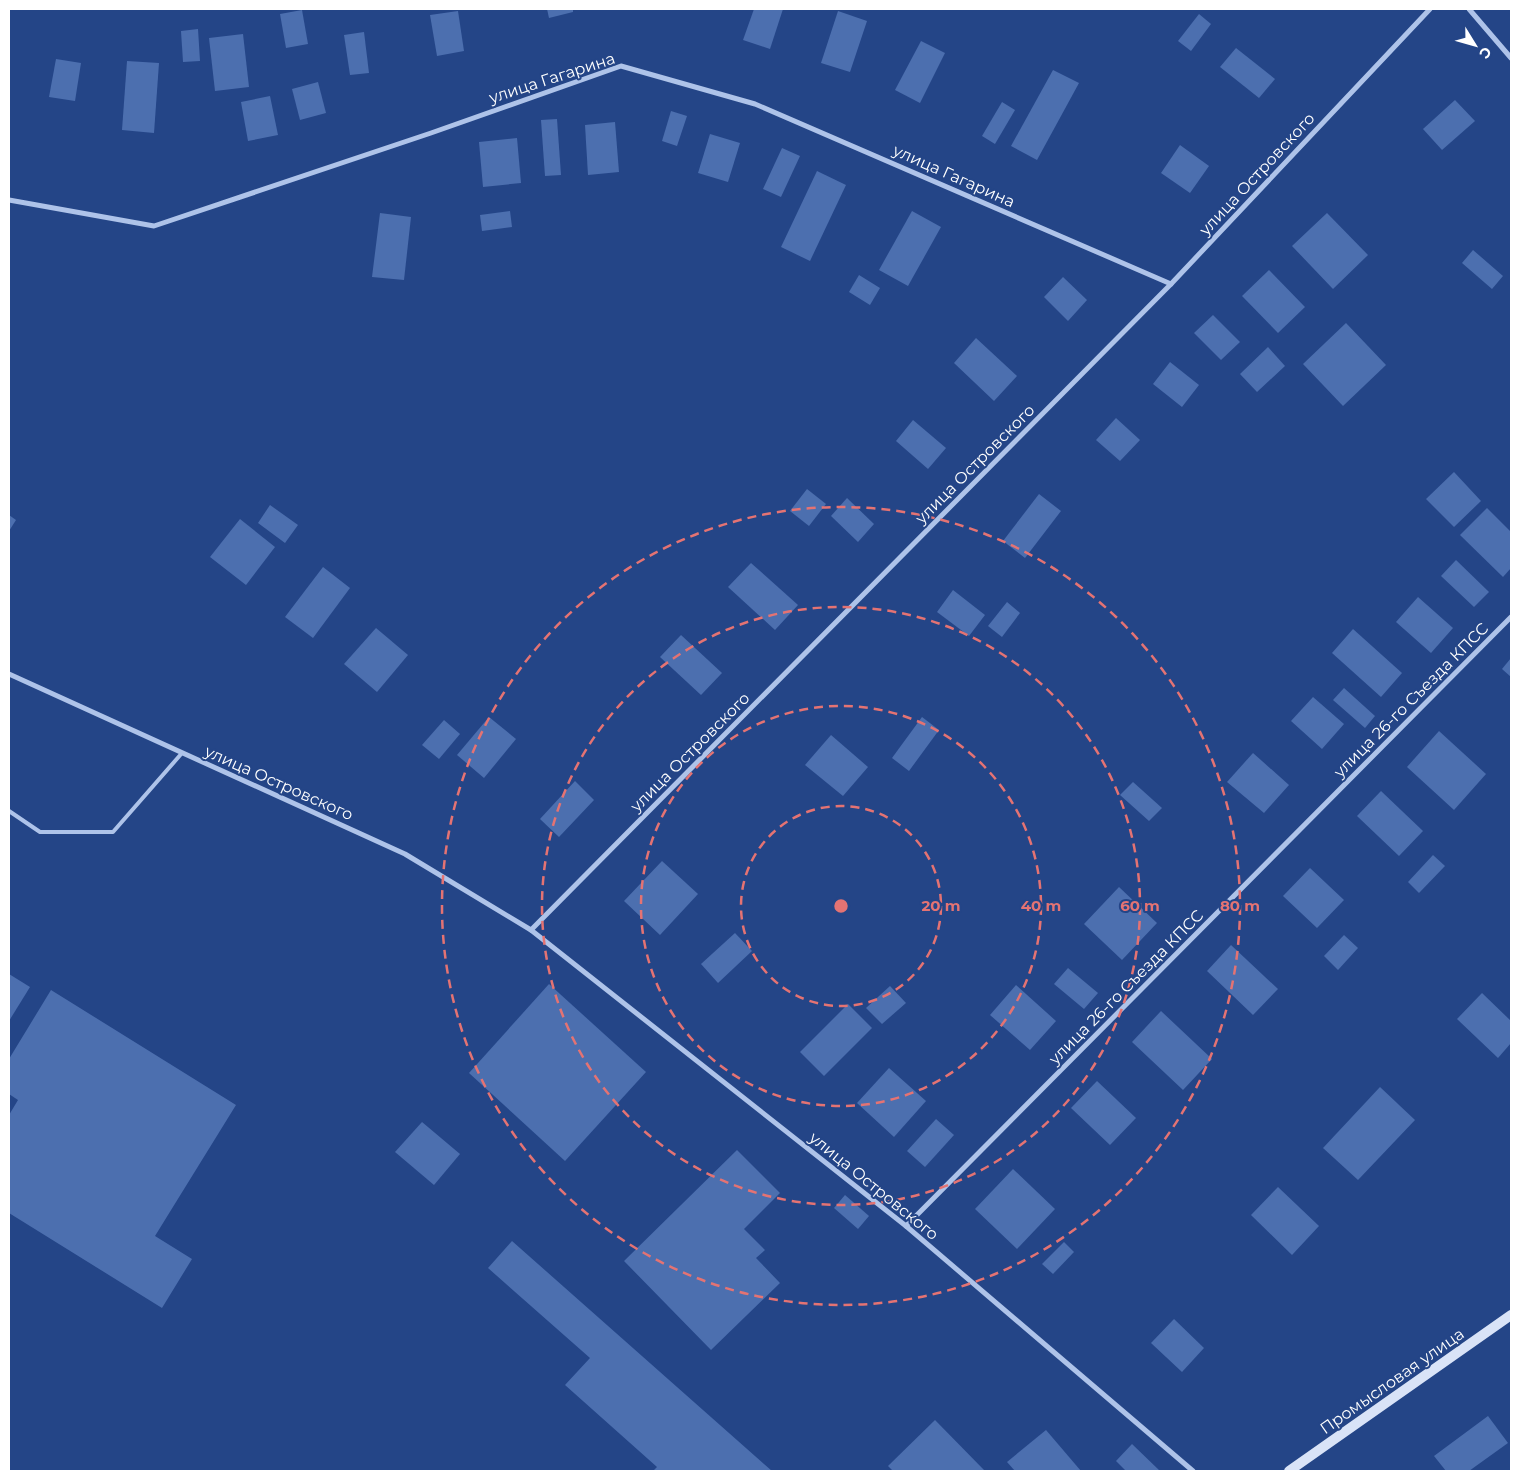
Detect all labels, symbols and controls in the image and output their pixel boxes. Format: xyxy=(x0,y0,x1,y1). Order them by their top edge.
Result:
north arrow xyxy=(1450,20,1500,70)
text: С xyxy=(1475,43,1496,62)
street label: улица Гагарина xyxy=(486,49,617,108)
street label: улица Островского xyxy=(1195,109,1319,240)
street label: улица Гагарина xyxy=(889,140,1018,211)
street label: улица Островского xyxy=(911,400,1039,528)
street label: улица 26-го Съезда КПСС xyxy=(1329,619,1492,782)
street label: улица Островского xyxy=(626,688,754,816)
street label: улица Островского xyxy=(201,741,356,824)
text: 20 m xyxy=(921,896,961,915)
text: 40 m xyxy=(1021,896,1061,915)
text: 60 m xyxy=(1120,896,1160,915)
text: 80 m xyxy=(1220,896,1260,915)
centre of rings xyxy=(832,897,850,915)
street label: улица 26-го Съезда КПСС xyxy=(1044,906,1207,1069)
street label: улица Островского xyxy=(805,1127,942,1244)
street label: Промысловая улица xyxy=(1316,1324,1468,1438)

